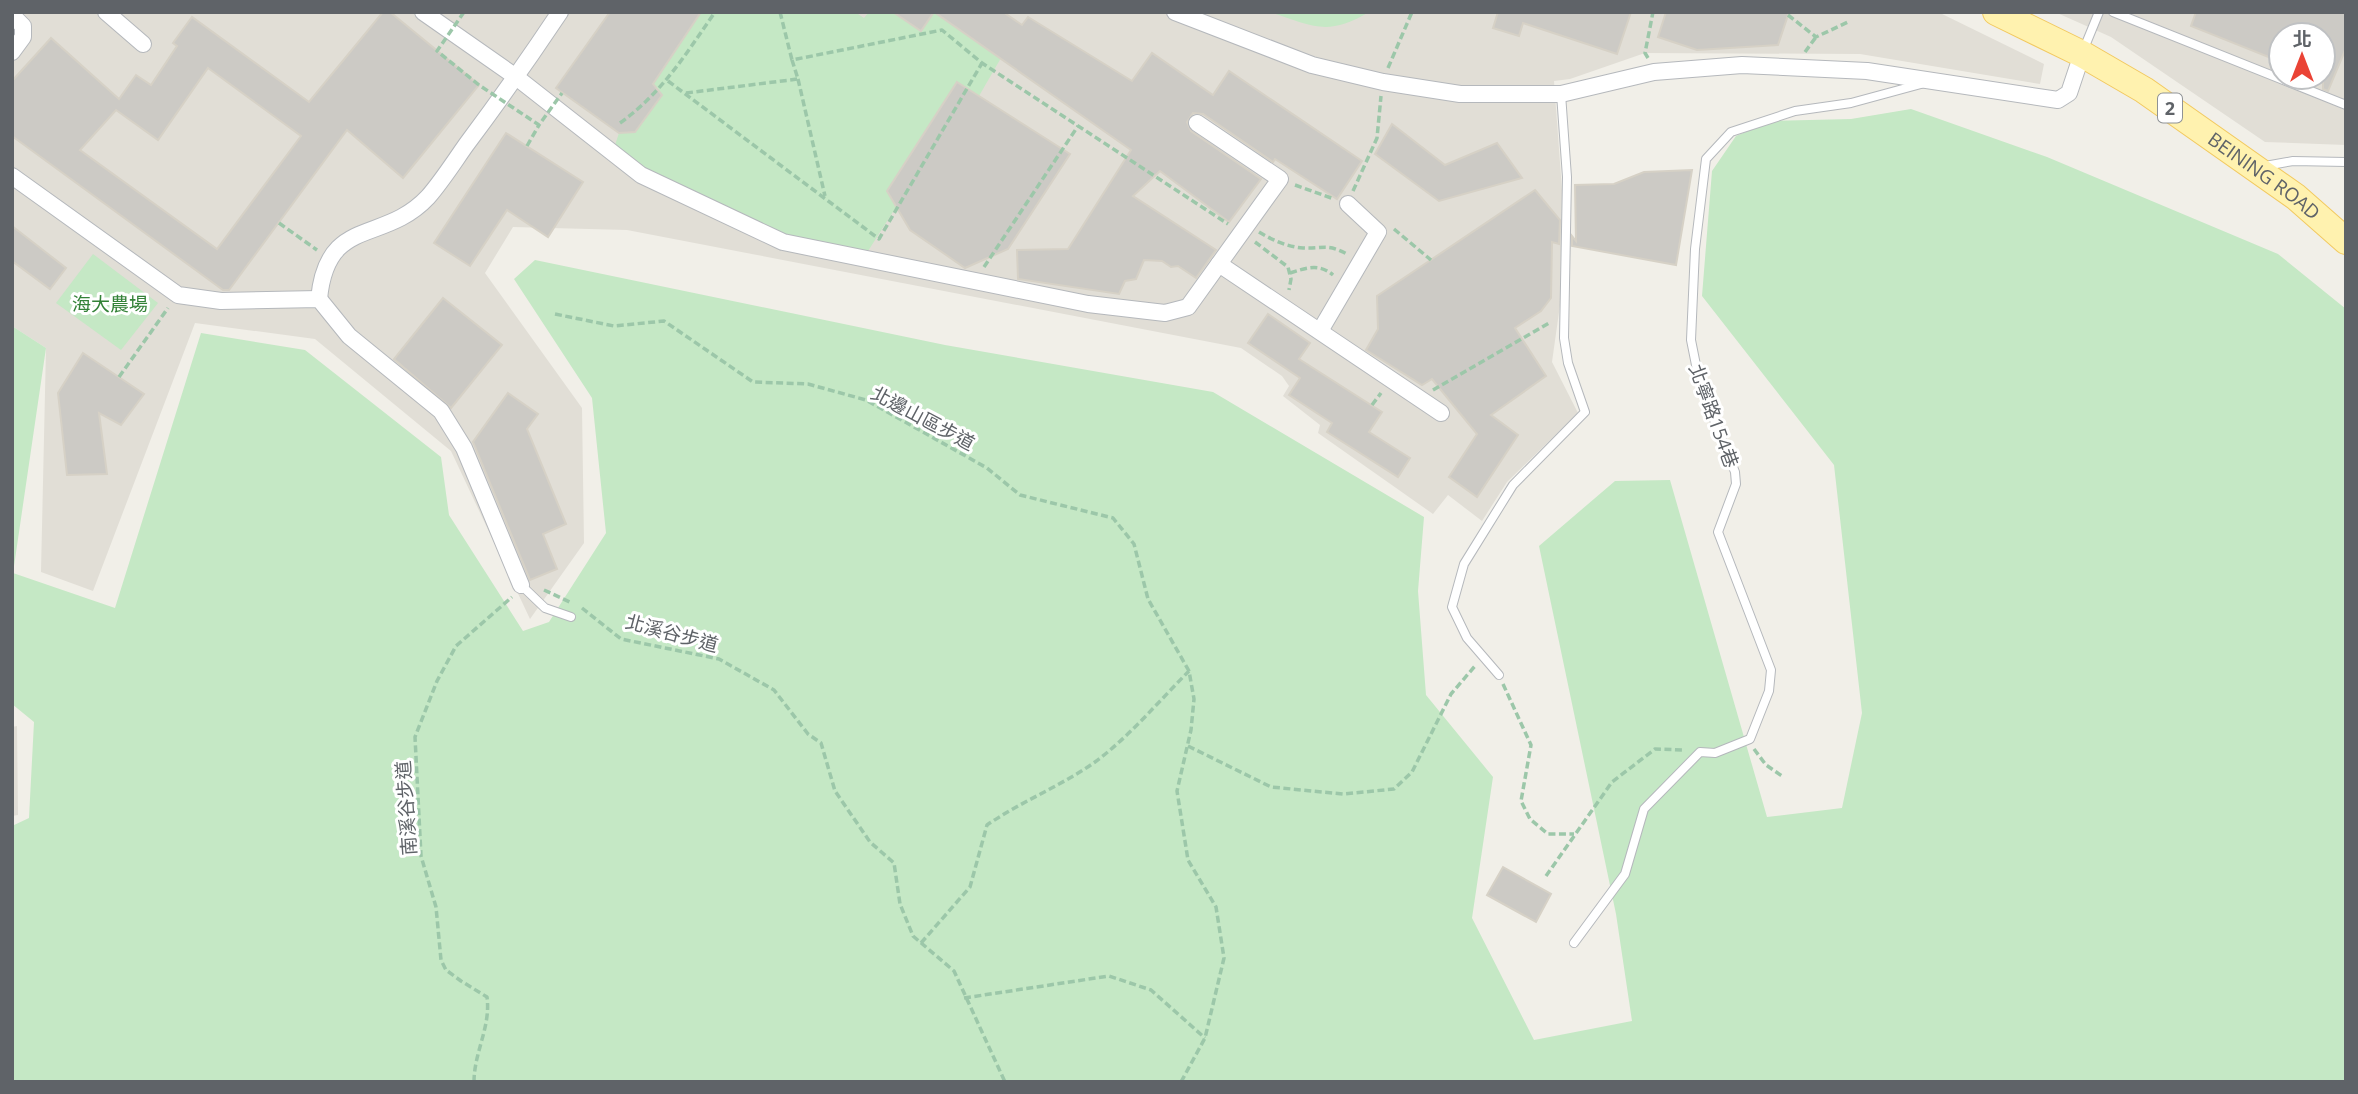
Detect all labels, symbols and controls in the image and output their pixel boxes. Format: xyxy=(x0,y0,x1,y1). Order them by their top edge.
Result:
north arrow xyxy=(2267,21,2337,91)
text: 北 xyxy=(2292,26,2312,52)
road number: 2 xyxy=(2158,94,2182,122)
street label: BEINING ROAD xyxy=(2203,126,2326,225)
park label: 海大農場 xyxy=(72,291,148,317)
street label: 北寧路154巷 xyxy=(1683,361,1745,471)
street label: 北邊山區步道 xyxy=(867,380,979,456)
street label: 北溪谷步道 xyxy=(623,608,721,658)
street label: 南溪谷步道 xyxy=(390,760,422,856)

